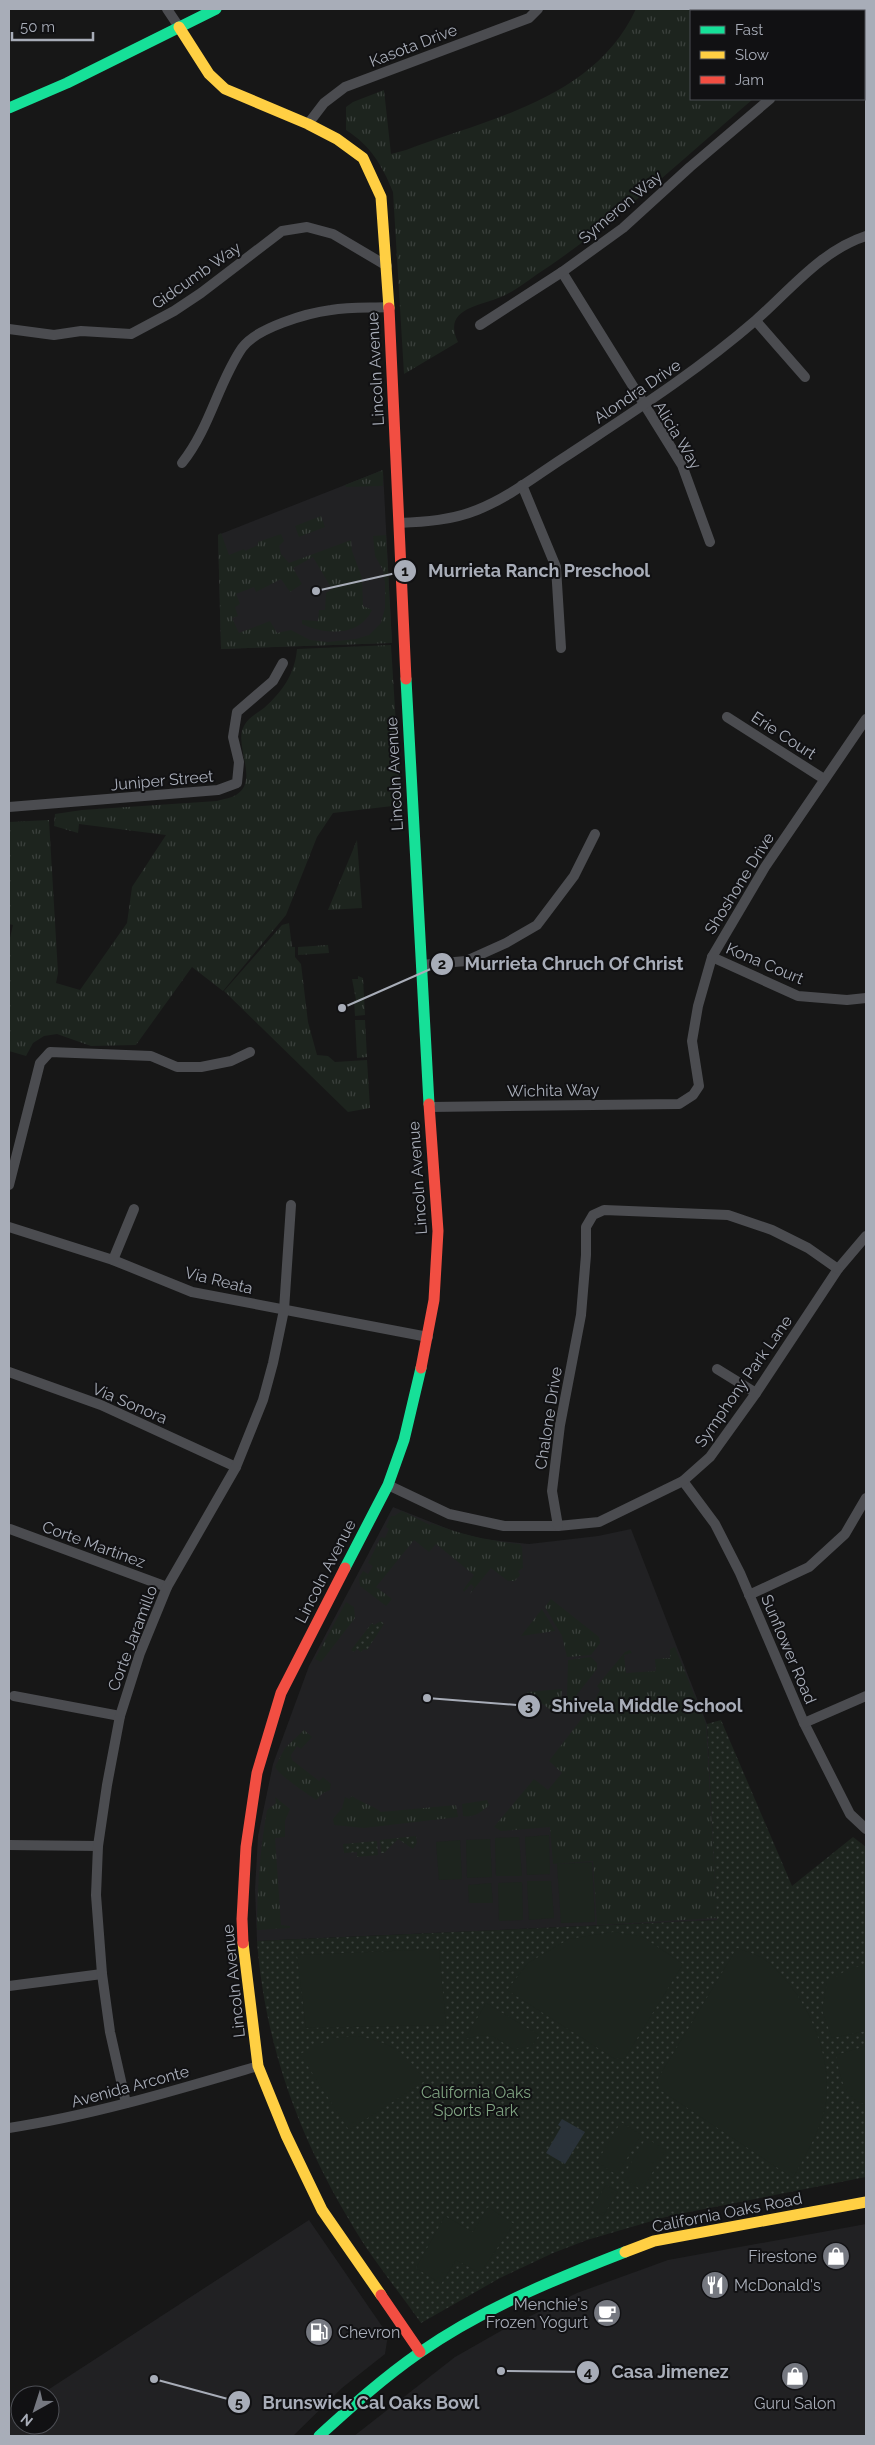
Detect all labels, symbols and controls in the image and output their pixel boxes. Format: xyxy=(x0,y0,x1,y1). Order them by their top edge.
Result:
scale bar xyxy=(12,10,94,42)
legend xyxy=(690,10,865,100)
text: 50 m xyxy=(20,18,55,36)
street label: Kasota Drive xyxy=(367,20,460,71)
text: Fast xyxy=(735,21,763,39)
text: Slow xyxy=(735,46,769,64)
text: Jam xyxy=(735,71,764,89)
street label: Symeron Way xyxy=(575,167,666,248)
street label: Gidcumb Way xyxy=(148,238,245,313)
street label: Lincoln Avenue xyxy=(363,312,388,426)
street label: Alondra Drive xyxy=(590,355,684,427)
street label: Alicia Way xyxy=(650,398,706,473)
callout: Murrieta Ranch Preschool xyxy=(393,554,660,587)
text: Murrieta Ranch Preschool xyxy=(428,560,650,581)
text: 1 xyxy=(401,562,409,580)
street label: Erie Court xyxy=(748,708,820,764)
street label: Lincoln Avenue xyxy=(382,717,407,831)
street label: Juniper Street xyxy=(110,766,215,794)
street label: Shoshone Drive xyxy=(701,829,778,938)
street label: Kona Court xyxy=(723,939,807,989)
callout: Murrieta Chruch Of Christ xyxy=(430,947,694,980)
text: Murrieta Chruch Of Christ xyxy=(465,953,684,974)
text: 2 xyxy=(438,955,446,973)
street label: Wichita Way xyxy=(507,1080,600,1101)
street label: Lincoln Avenue xyxy=(404,1121,431,1235)
street label: Via Reata xyxy=(183,1263,255,1298)
street label: Symphony Park Lane xyxy=(691,1312,796,1451)
street label: Chalone Drive xyxy=(531,1365,566,1471)
street label: Via Sonora xyxy=(89,1379,170,1428)
street label: Lincoln Avenue xyxy=(291,1516,360,1626)
street label: Corte Martinez xyxy=(40,1517,148,1572)
street label: Corte Jaramillo xyxy=(104,1583,161,1694)
street label: Sunflower Road xyxy=(757,1592,820,1707)
callout: Shivela Middle School xyxy=(516,1689,752,1722)
text: Shivela Middle School xyxy=(552,1695,743,1716)
text: 3 xyxy=(525,1697,533,1715)
street label: Lincoln Avenue xyxy=(218,1923,249,2039)
street label: Avenida Arconte xyxy=(69,2062,191,2111)
park label: California Oaks Sports Park xyxy=(421,2083,531,2120)
street label: California Oaks Road xyxy=(650,2189,804,2236)
shop icon: Firestone xyxy=(821,2241,851,2271)
place label: Firestone xyxy=(748,2247,817,2266)
restaurant icon: McDonald's xyxy=(700,2270,730,2300)
place label: McDonald's xyxy=(734,2276,821,2295)
place label: Menchie's Frozen Yogurt xyxy=(486,2295,589,2332)
cafe icon: Menchie's Frozen Yogurt xyxy=(592,2298,622,2328)
fuel station icon: Chevron xyxy=(304,2317,334,2347)
place label: Chevron xyxy=(338,2323,400,2342)
callout: Casa Jimenez xyxy=(576,2355,739,2388)
text: Casa Jimenez xyxy=(611,2361,729,2382)
shop icon: Guru Salon xyxy=(780,2361,810,2391)
text: 4 xyxy=(584,2363,593,2381)
north arrow xyxy=(10,2385,60,2435)
callout: Brunswick Cal Oaks Bowl xyxy=(227,2386,489,2419)
text: Brunswick Cal Oaks Bowl xyxy=(263,2392,480,2413)
text: 5 xyxy=(235,2394,243,2412)
place label: Guru Salon xyxy=(754,2394,836,2413)
text: N xyxy=(18,2411,36,2430)

